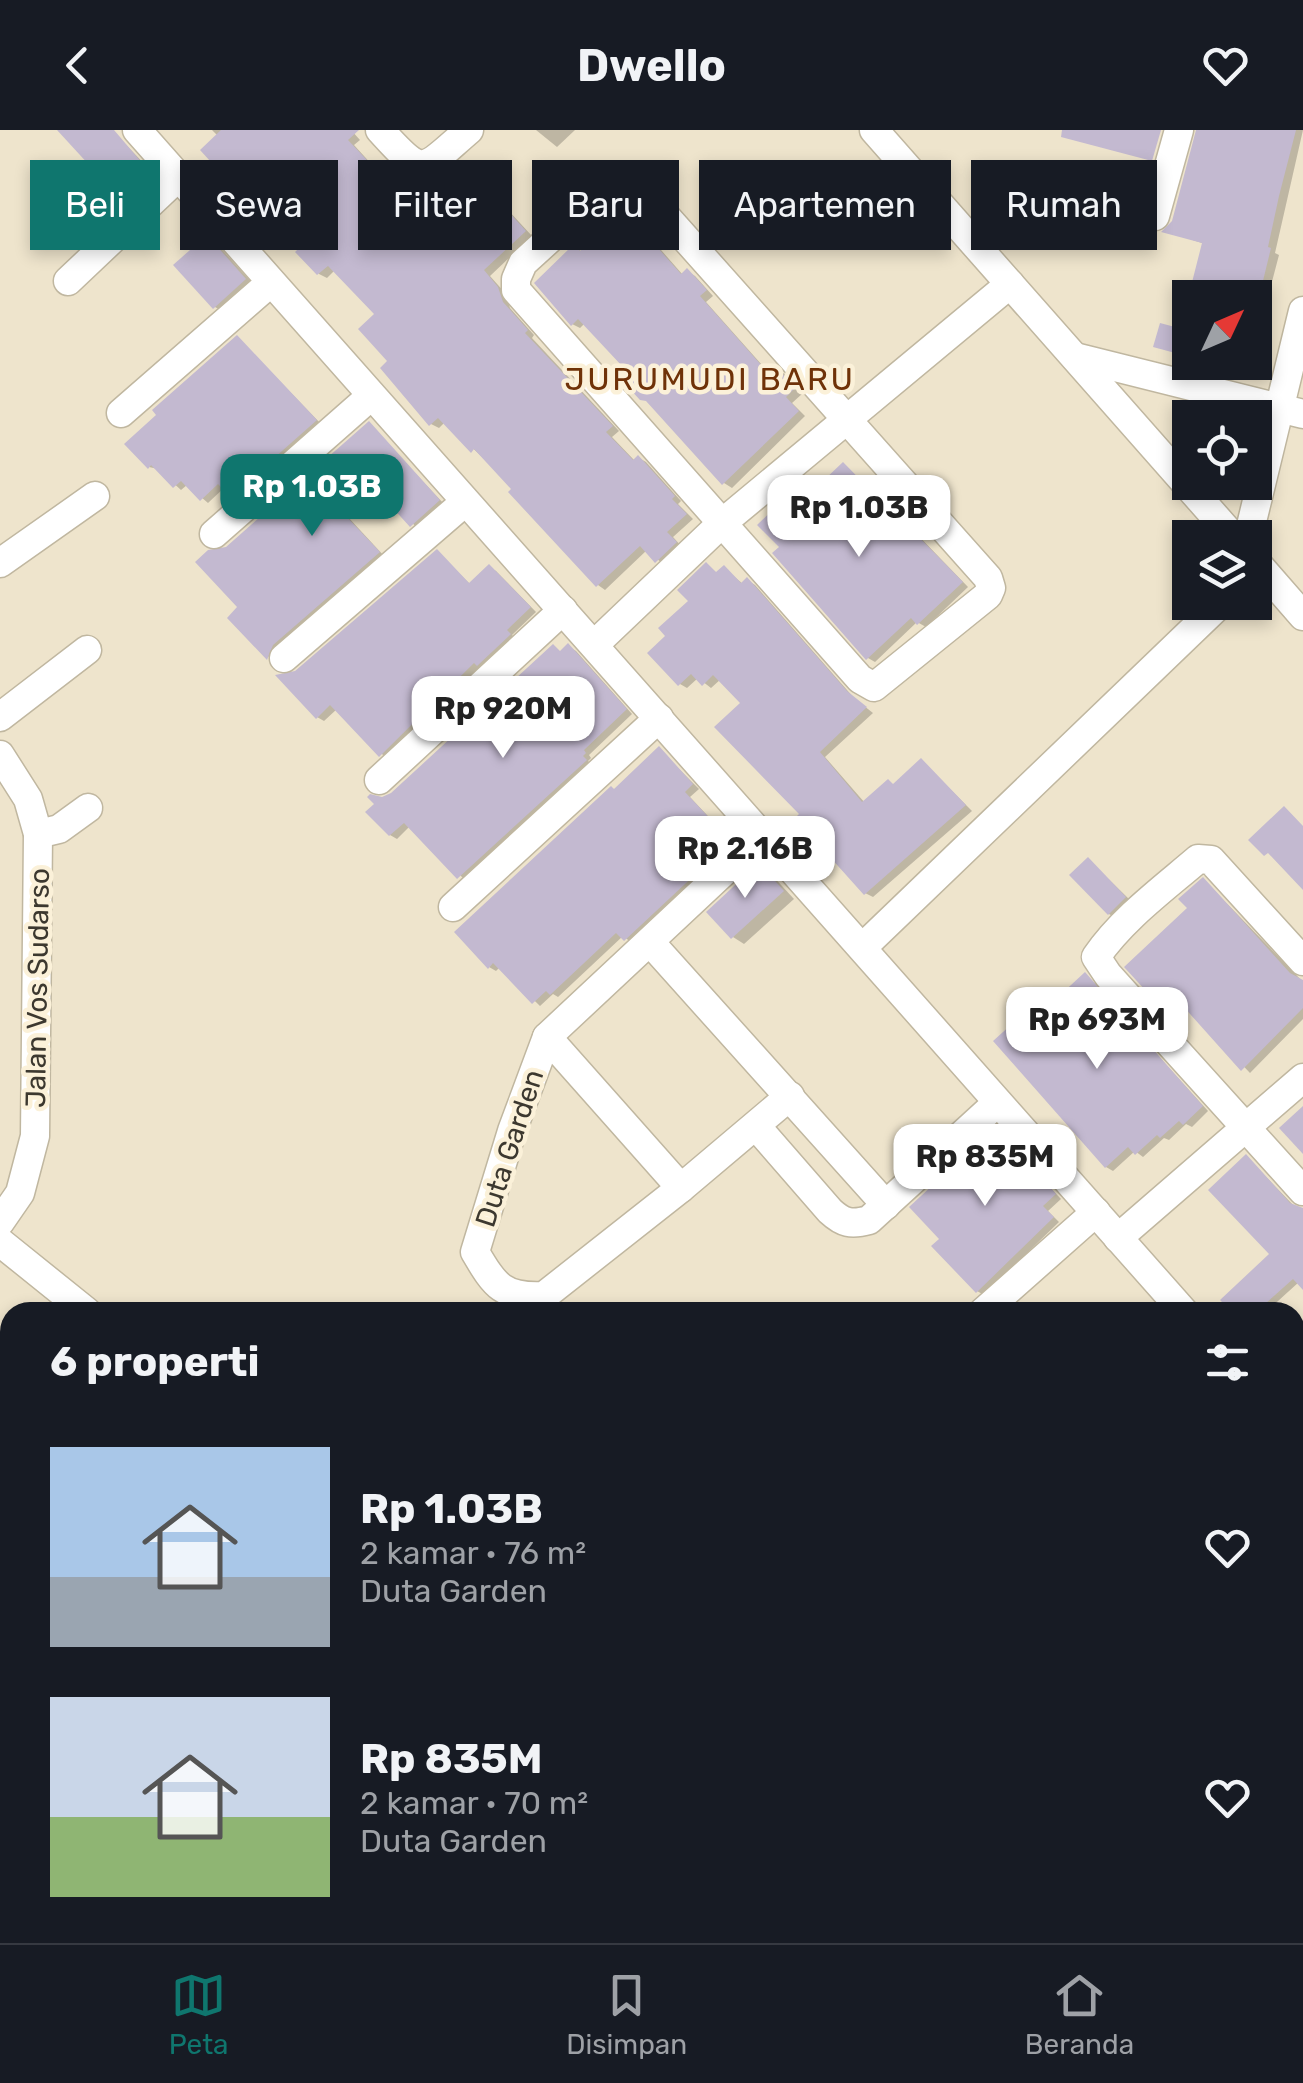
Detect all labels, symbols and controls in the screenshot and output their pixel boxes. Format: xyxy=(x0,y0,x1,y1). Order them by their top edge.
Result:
icon: back xyxy=(50,38,105,93)
icon: heart xyxy=(1198,38,1253,93)
text: Dwello xyxy=(577,39,726,92)
chip: Beli xyxy=(30,160,160,250)
chip: Sewa xyxy=(180,160,338,250)
chip: Filter xyxy=(358,160,512,250)
chip: Baru xyxy=(532,160,679,250)
chip: Apartemen xyxy=(699,160,951,250)
chip: Rumah xyxy=(971,160,1157,250)
north arrow xyxy=(1172,280,1272,380)
map controls xyxy=(1172,280,1272,620)
district label: JURUMUDI BARU xyxy=(564,360,856,398)
button: locate xyxy=(1172,400,1272,500)
pin: Rp 1.03B xyxy=(209,454,415,539)
text: Rp 1.03B xyxy=(242,467,382,505)
pin: Rp 1.03B xyxy=(756,475,962,560)
text: Rp 1.03B xyxy=(789,488,929,526)
button: layers xyxy=(1172,520,1272,620)
pin: Rp 920M xyxy=(411,676,595,761)
text: Rp 920M xyxy=(434,689,572,727)
pin: Rp 2.16B xyxy=(642,816,848,901)
text: Rp 2.16B xyxy=(677,829,813,867)
street label: Jalan Vos Sudarso xyxy=(19,868,56,1108)
pin: Rp 693M xyxy=(1005,987,1189,1072)
text: Rp 693M xyxy=(1028,1000,1166,1038)
street label: Duta Garden xyxy=(469,1065,550,1231)
pin: Rp 835M xyxy=(893,1124,1077,1209)
text: Rp 835M xyxy=(915,1137,1055,1175)
icon: filters xyxy=(1200,1335,1255,1390)
text: 6 properti xyxy=(50,1337,259,1387)
text: Rp 1.03B xyxy=(360,1484,543,1534)
icon: home xyxy=(130,1487,250,1607)
icon: heart xyxy=(1200,1520,1255,1575)
text: 2 kamar · 76 m² xyxy=(360,1534,586,1572)
text: Duta Garden xyxy=(360,1572,547,1610)
text: Rp 835M xyxy=(360,1734,543,1784)
icon: home xyxy=(130,1737,250,1857)
icon: heart xyxy=(1200,1770,1255,1825)
text: 2 kamar · 70 m² xyxy=(360,1784,588,1822)
text: Duta Garden xyxy=(360,1822,547,1860)
tab: Peta xyxy=(169,1968,229,2061)
tab: Disimpan xyxy=(566,1968,687,2061)
tab: Beranda xyxy=(1025,1968,1134,2061)

